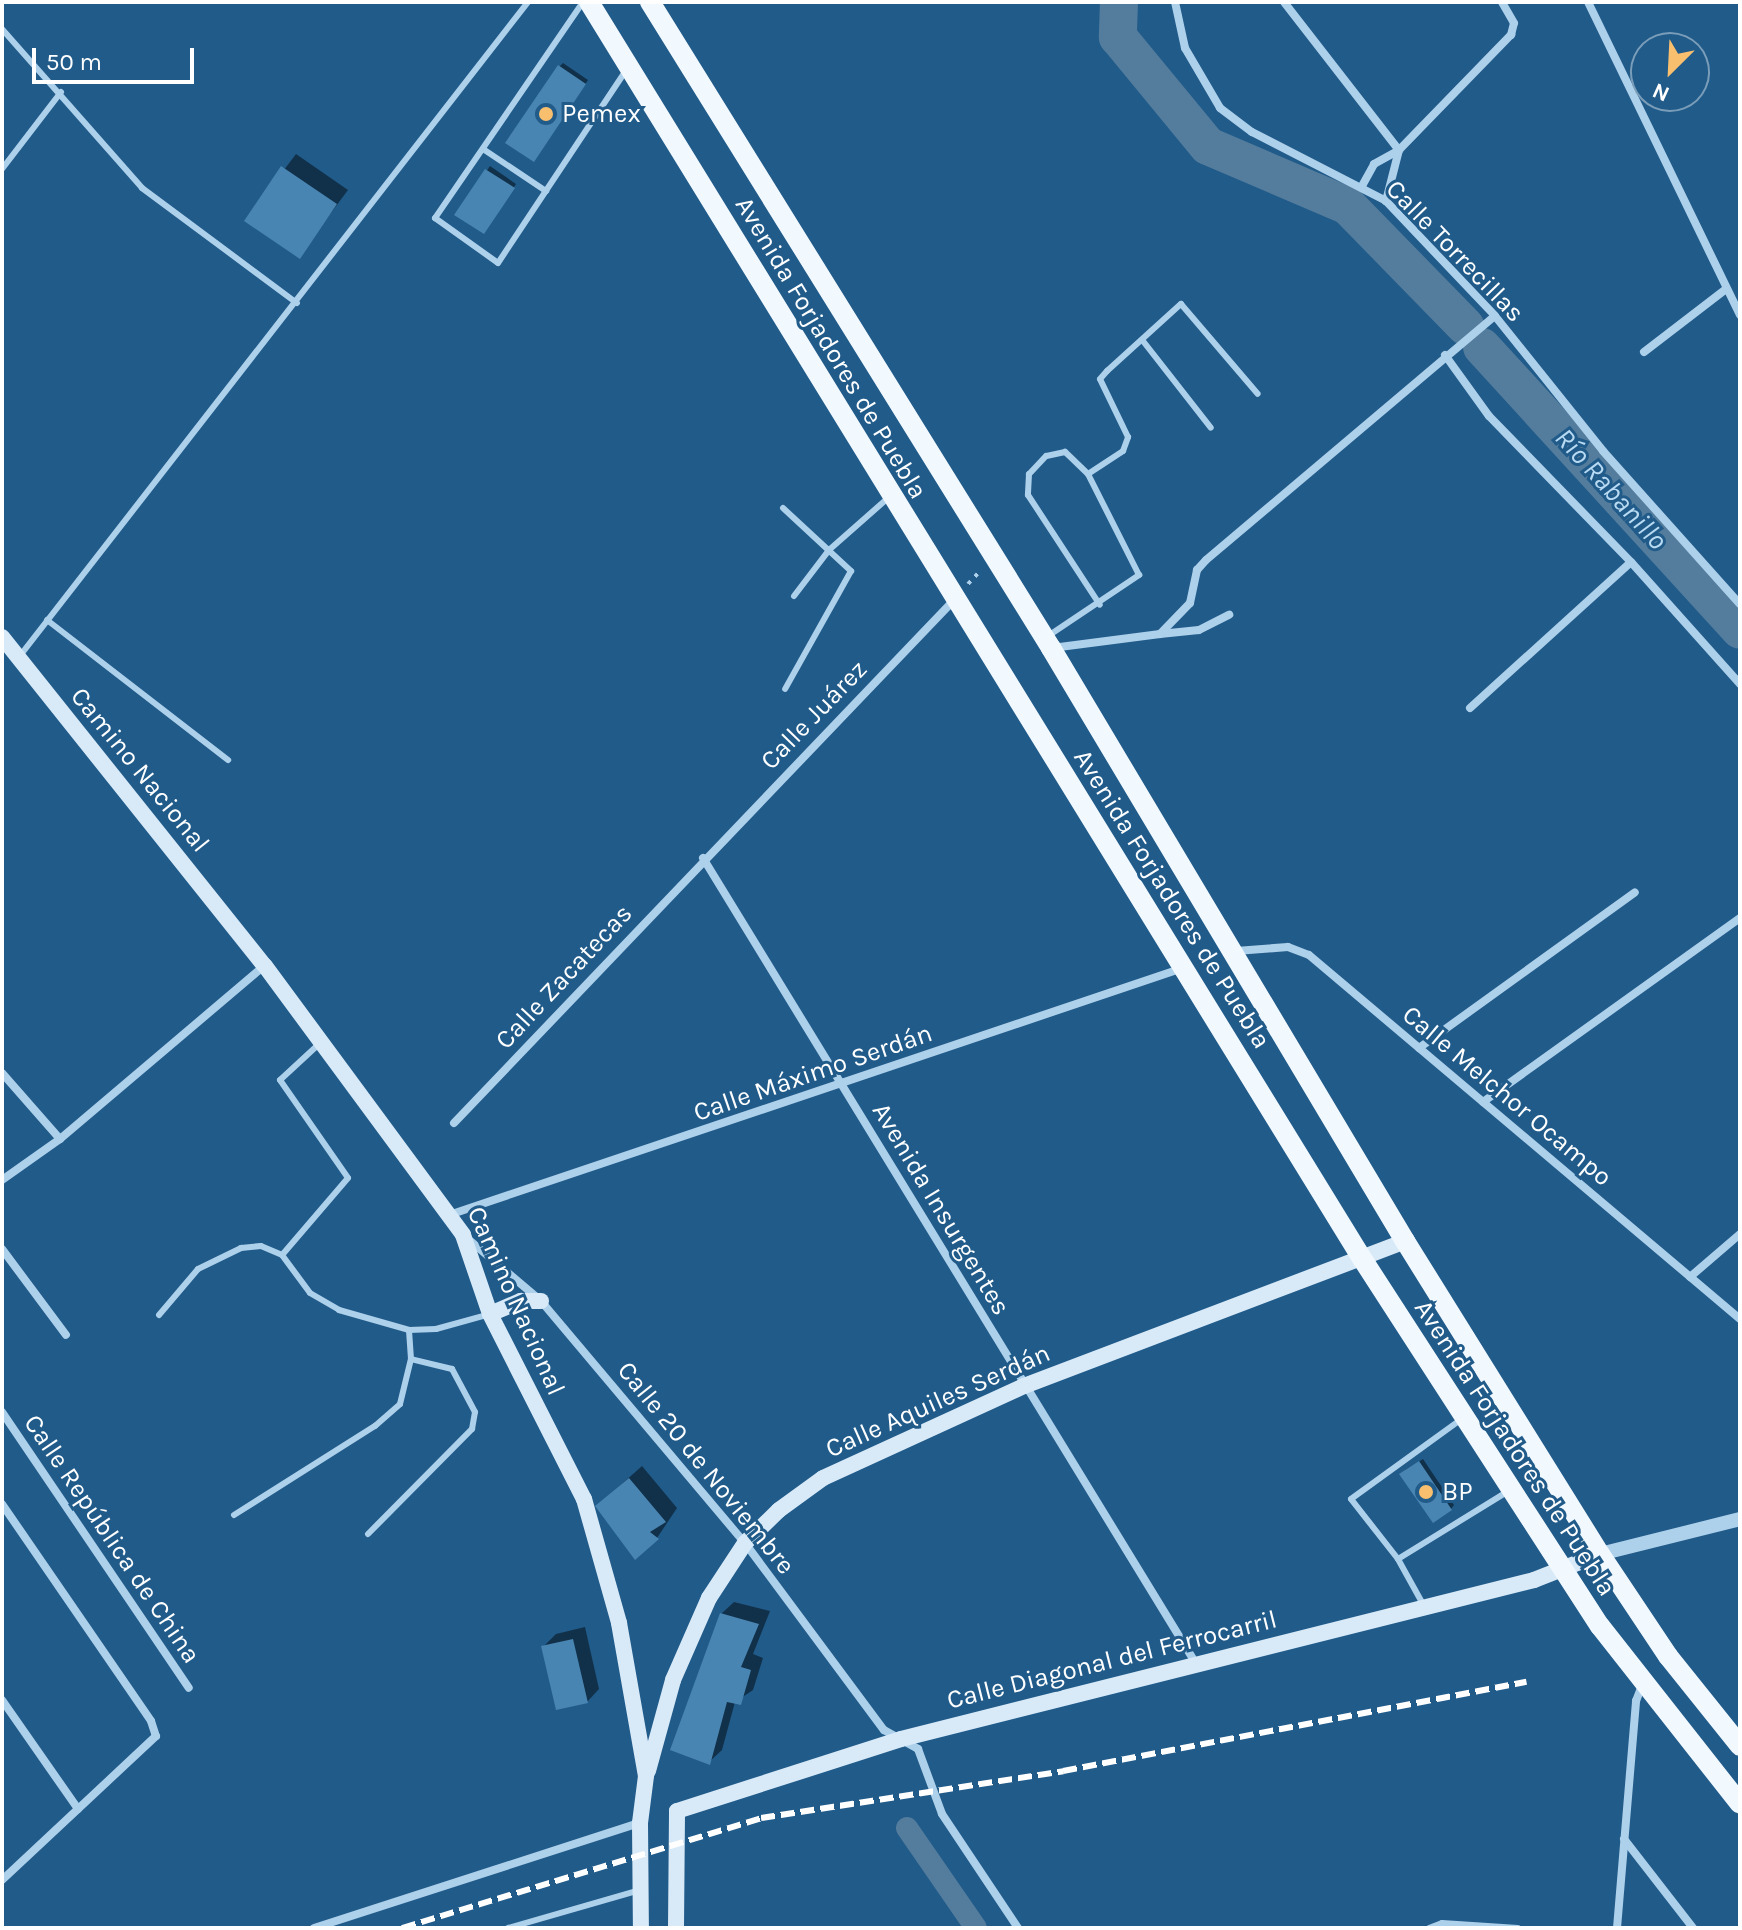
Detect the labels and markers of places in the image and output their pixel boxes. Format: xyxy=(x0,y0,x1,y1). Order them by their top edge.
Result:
place label: Pemex xyxy=(562,98,641,130)
marker: Pemex xyxy=(537,105,555,123)
place label: BP xyxy=(1442,1476,1473,1508)
marker: BP xyxy=(1417,1483,1435,1501)

